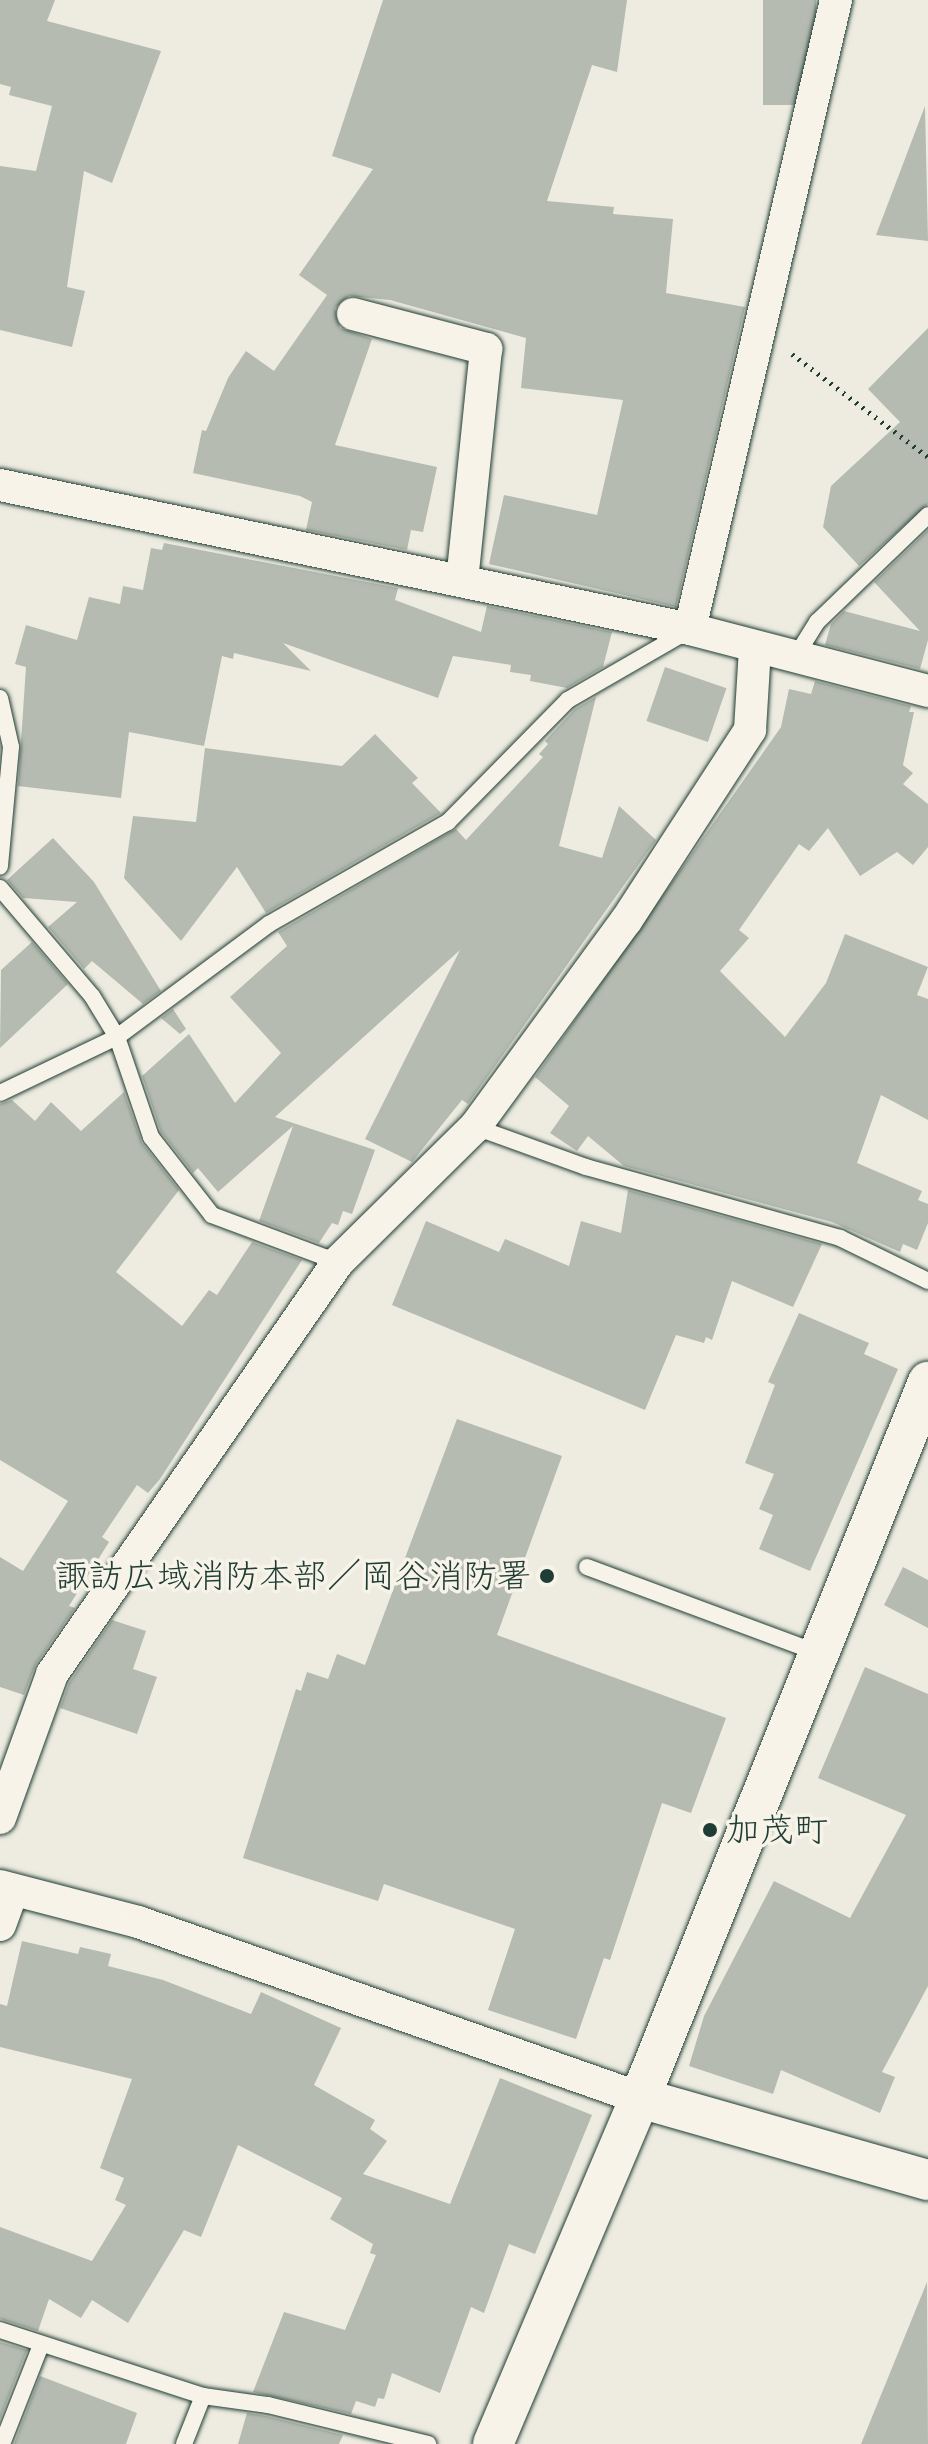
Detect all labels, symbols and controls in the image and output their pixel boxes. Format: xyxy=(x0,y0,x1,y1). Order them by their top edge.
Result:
place label: 諏訪広域消防本部／岡谷消防署 xyxy=(55,1556,531,1596)
marker: 諏訪広域消防本部／岡谷消防署 xyxy=(538,1567,556,1585)
place label: 加茂町 xyxy=(726,1810,828,1850)
marker: 加茂町 xyxy=(701,1821,719,1839)

